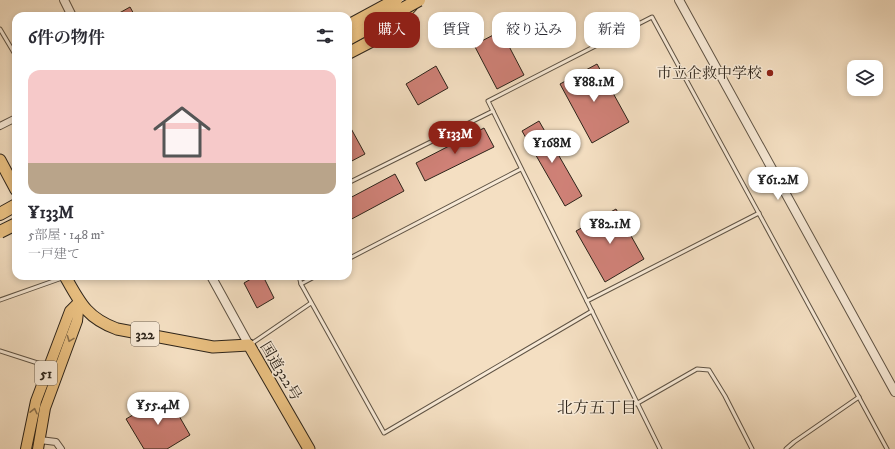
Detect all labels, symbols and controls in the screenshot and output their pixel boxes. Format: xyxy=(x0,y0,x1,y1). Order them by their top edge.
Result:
chip: 購入 xyxy=(364,12,420,48)
chip: 賃貸 xyxy=(428,12,484,48)
chip: 絞り込み xyxy=(492,12,576,48)
chip: 新着 xyxy=(584,12,640,48)
icon: filters xyxy=(314,25,336,47)
text: 6件の物件 xyxy=(28,27,105,49)
map controls xyxy=(847,60,883,96)
button: layers xyxy=(847,60,883,96)
place label: 市立企救中学校 xyxy=(657,64,762,83)
marker: 市立企救中学校 xyxy=(765,68,775,78)
pin: ¥88.1M xyxy=(561,69,627,103)
text: ¥88.1M xyxy=(573,74,615,90)
icon: home xyxy=(146,96,218,168)
pin: ¥133M xyxy=(427,121,483,155)
text: ¥133M xyxy=(437,126,473,142)
pin: ¥168M xyxy=(524,130,580,164)
text: ¥168M xyxy=(533,135,571,151)
pin: ¥61.2M xyxy=(745,167,811,201)
text: ¥61.2M xyxy=(757,172,799,188)
text: ¥133M xyxy=(28,202,74,224)
pin: ¥82.1M xyxy=(577,211,643,245)
text: ¥82.1M xyxy=(589,216,631,232)
text: 5部屋 · 148 m² xyxy=(28,227,104,243)
text: 一戸建て xyxy=(28,246,80,262)
road number: 322 xyxy=(131,322,159,346)
one-way arrow xyxy=(66,336,74,343)
street label: 国道322号 xyxy=(256,338,306,404)
road number: 51 xyxy=(35,361,57,385)
pin: ¥55.4M xyxy=(125,392,191,426)
text: ¥55.4M xyxy=(136,397,180,413)
district label: 北方五丁目 xyxy=(557,398,637,418)
one-way arrow xyxy=(29,408,37,414)

